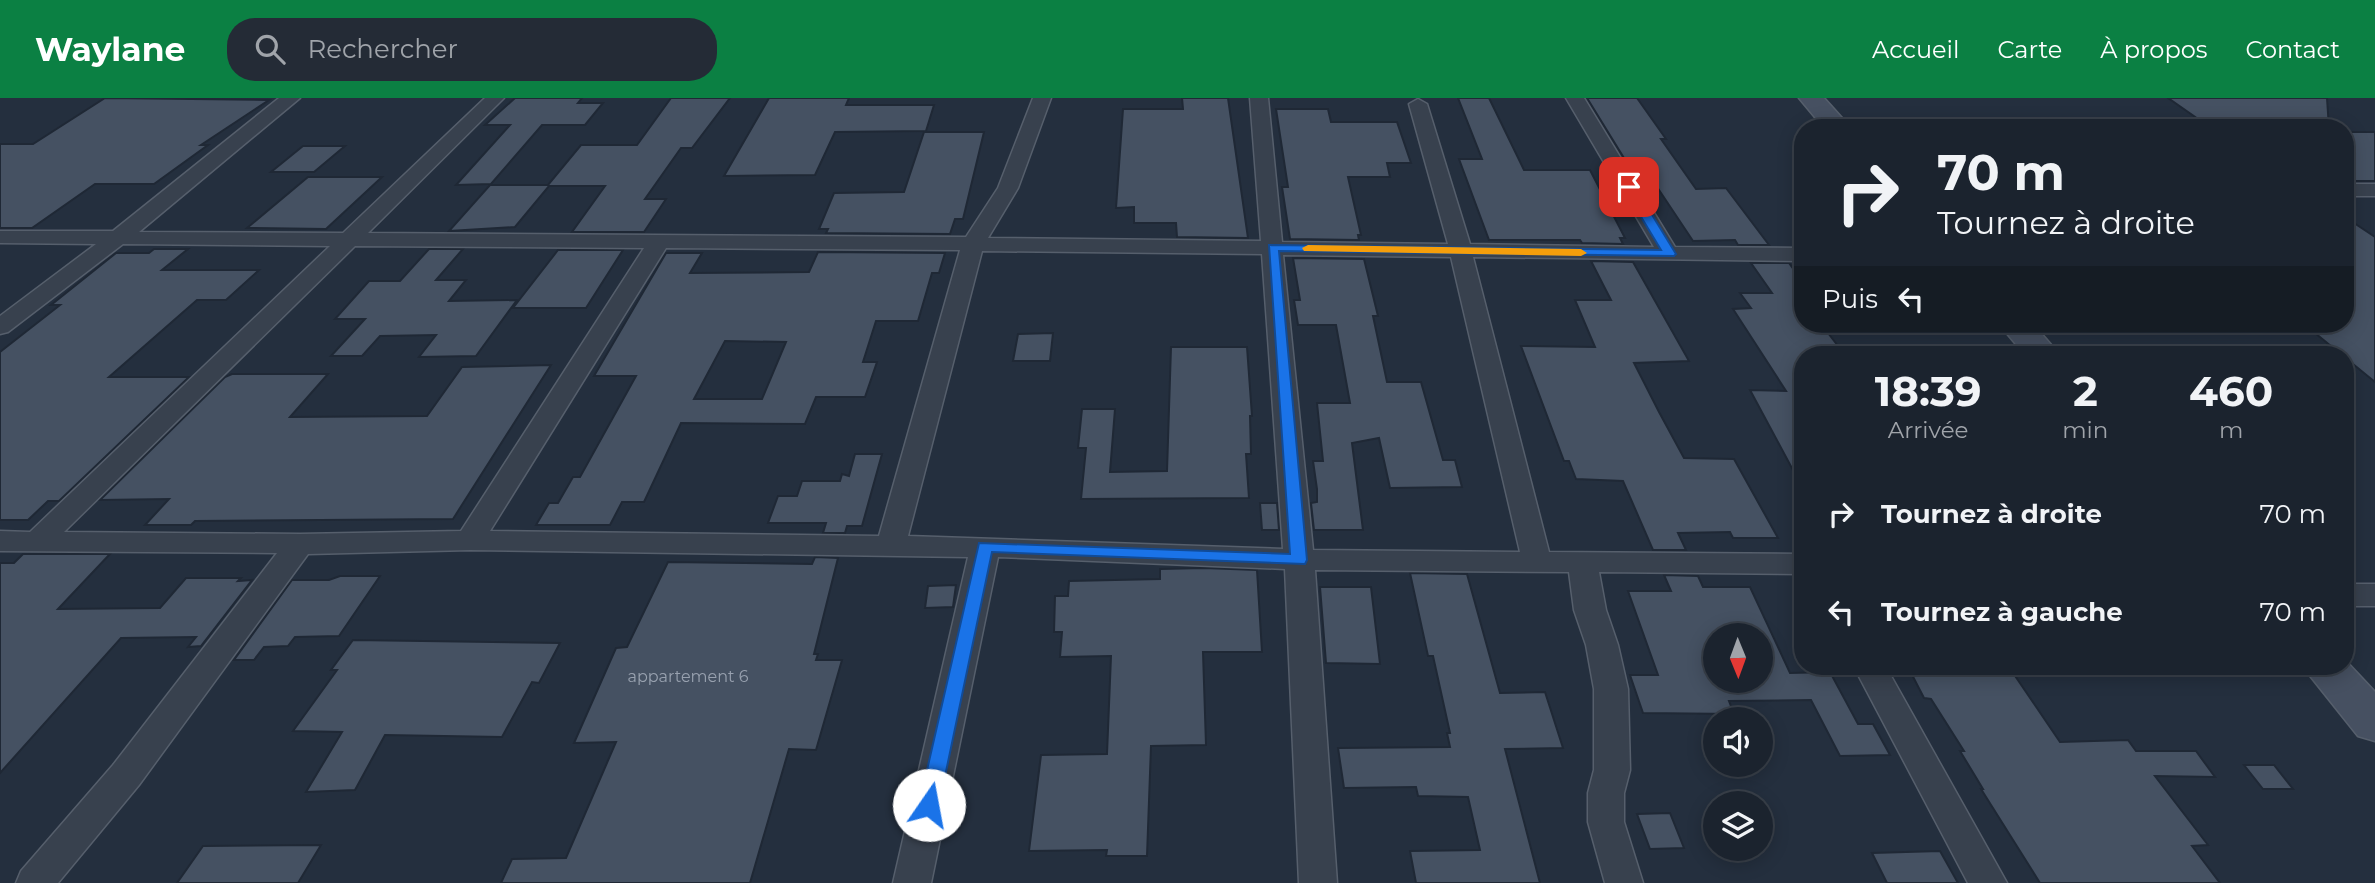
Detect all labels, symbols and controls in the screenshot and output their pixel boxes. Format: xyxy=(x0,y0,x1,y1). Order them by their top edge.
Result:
search box xyxy=(227,18,717,81)
text: Waylane xyxy=(35,29,185,69)
icon: search xyxy=(251,30,289,68)
text: Rechercher xyxy=(307,33,458,65)
text: Accueil xyxy=(1872,35,1959,64)
text: Carte xyxy=(1997,35,2062,64)
text: À propos xyxy=(2100,35,2207,64)
text: Contact xyxy=(2245,35,2340,64)
text: 70 m xyxy=(1937,143,2065,202)
icon: right xyxy=(1822,147,1913,238)
pin xyxy=(1599,157,1659,217)
icon: arrive xyxy=(1610,168,1648,206)
text: Tournez à droite xyxy=(1937,203,2195,242)
icon: left xyxy=(1892,280,1930,318)
text: Puis xyxy=(1822,283,1878,315)
text: 18:39 xyxy=(1875,365,1982,417)
text: 2 xyxy=(2073,365,2098,417)
text: 460 xyxy=(2189,365,2273,417)
text: Arrivée xyxy=(1888,416,1968,444)
text: min xyxy=(2062,416,2108,444)
text: m xyxy=(2219,416,2243,444)
icon: right xyxy=(1822,495,1860,533)
text: Tournez à droite xyxy=(1881,498,2102,530)
text: 70 m xyxy=(2260,498,2326,530)
icon: left xyxy=(1822,593,1860,631)
text: Tournez à gauche xyxy=(1881,596,2123,628)
text: 70 m xyxy=(2260,596,2326,628)
north arrow xyxy=(1703,623,1773,693)
map controls xyxy=(1703,623,1773,861)
house number: appartement 6 xyxy=(628,667,749,686)
button: sound xyxy=(1703,707,1773,777)
position arrow xyxy=(892,768,966,842)
button: layers xyxy=(1703,791,1773,861)

